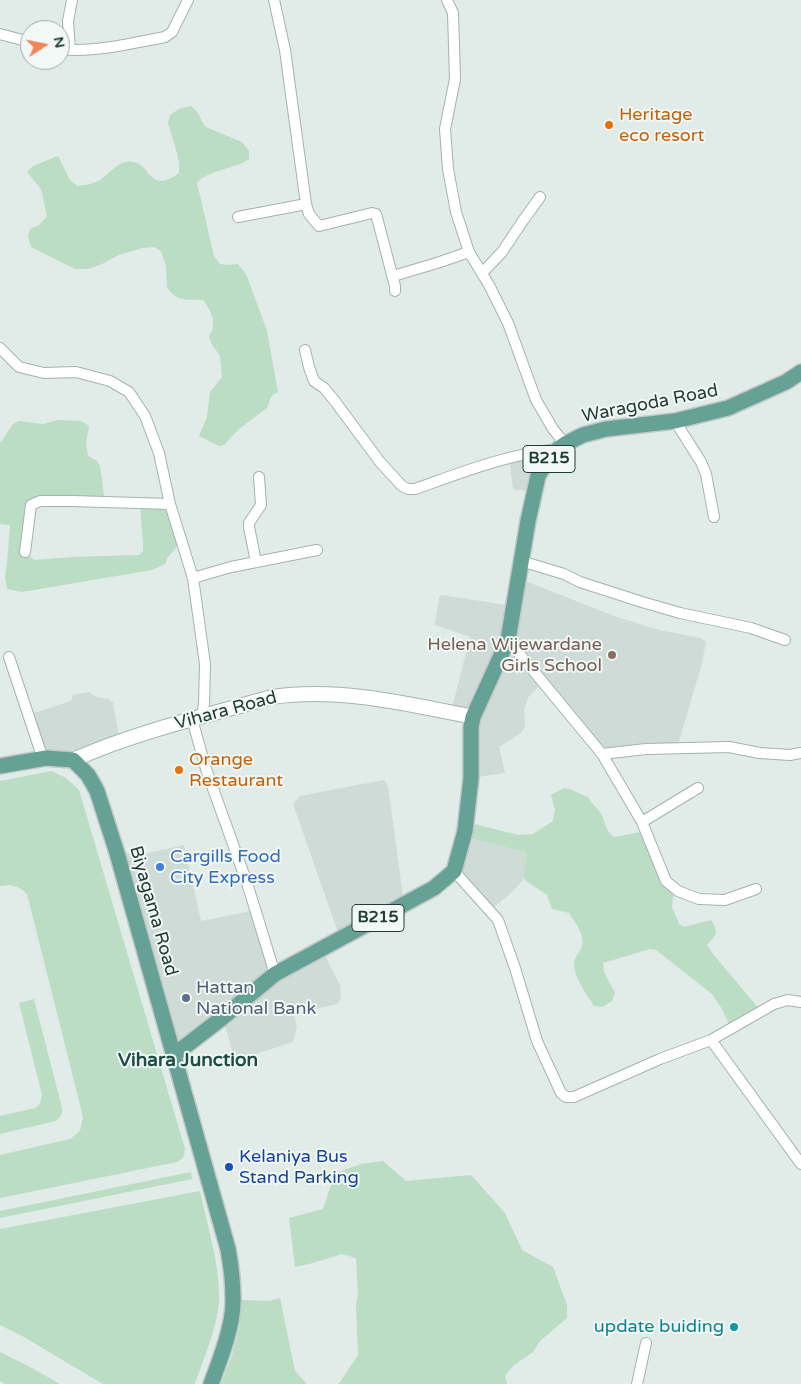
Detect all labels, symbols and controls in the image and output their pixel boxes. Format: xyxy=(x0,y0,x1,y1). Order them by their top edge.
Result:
north arrow xyxy=(20,20,70,70)
text: N xyxy=(50,35,69,49)
place label: Heritage eco resort xyxy=(619,104,704,146)
marker: Heritage eco resort xyxy=(603,119,615,131)
street label: Waragoda Road xyxy=(580,380,720,428)
road number: B215 xyxy=(523,446,575,472)
place label: Helena Wijewardane Girls School xyxy=(427,634,602,676)
marker: Helena Wijewardane Girls School xyxy=(606,649,618,661)
street label: Vihara Road xyxy=(173,687,279,735)
place label: Orange Restaurant xyxy=(189,749,283,792)
marker: Orange Restaurant xyxy=(173,764,185,776)
street label: Biyagama Road xyxy=(124,843,182,979)
place label: Cargills Food City Express xyxy=(170,846,281,889)
marker: Cargills Food City Express xyxy=(154,861,166,873)
road number: B215 xyxy=(352,904,404,931)
place label: Hattan National Bank xyxy=(196,977,316,1020)
marker: Hattan National Bank xyxy=(180,992,192,1004)
district label: Vihara Junction xyxy=(118,1050,258,1072)
place label: Kelaniya Bus Stand Parking xyxy=(239,1146,359,1188)
marker: Kelaniya Bus Stand Parking xyxy=(223,1161,235,1173)
place label: update buiding xyxy=(594,1316,724,1338)
marker: update buiding xyxy=(728,1321,740,1333)

